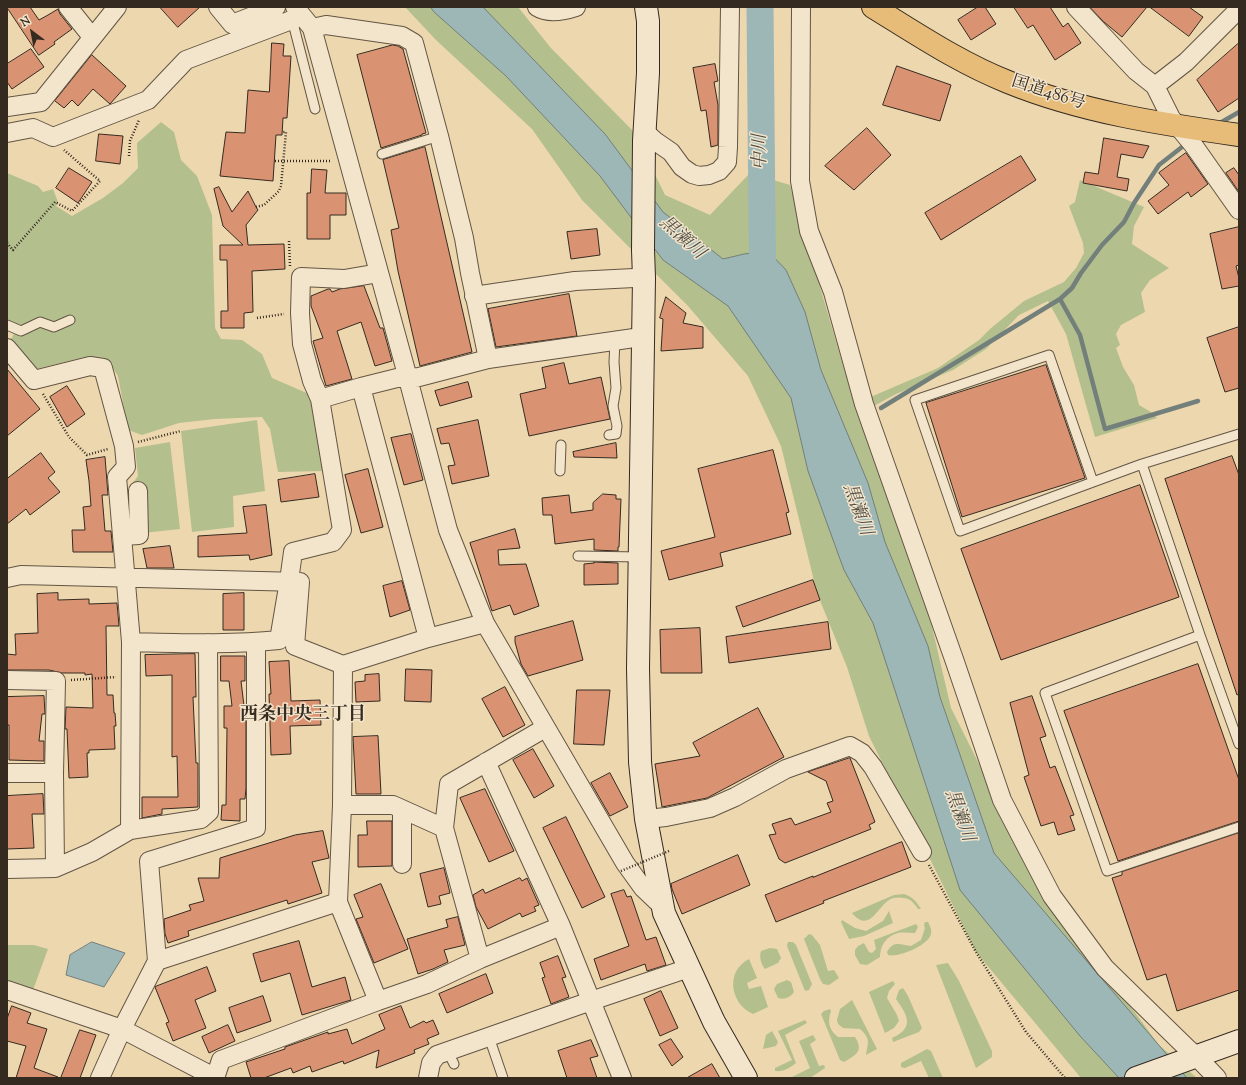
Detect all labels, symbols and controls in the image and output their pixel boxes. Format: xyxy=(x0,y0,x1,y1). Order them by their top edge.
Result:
north arrow xyxy=(12,12,52,52)
text: N xyxy=(18,13,34,31)
street label: 国道486号 xyxy=(1008,72,1088,116)
water label: 中川 xyxy=(751,134,773,170)
water label: 黒瀬川 xyxy=(654,213,708,265)
water label: 黒瀬川 xyxy=(837,481,875,539)
district label: 西条中央三丁目 xyxy=(240,705,366,727)
water label: 黒瀬川 xyxy=(939,787,977,845)

